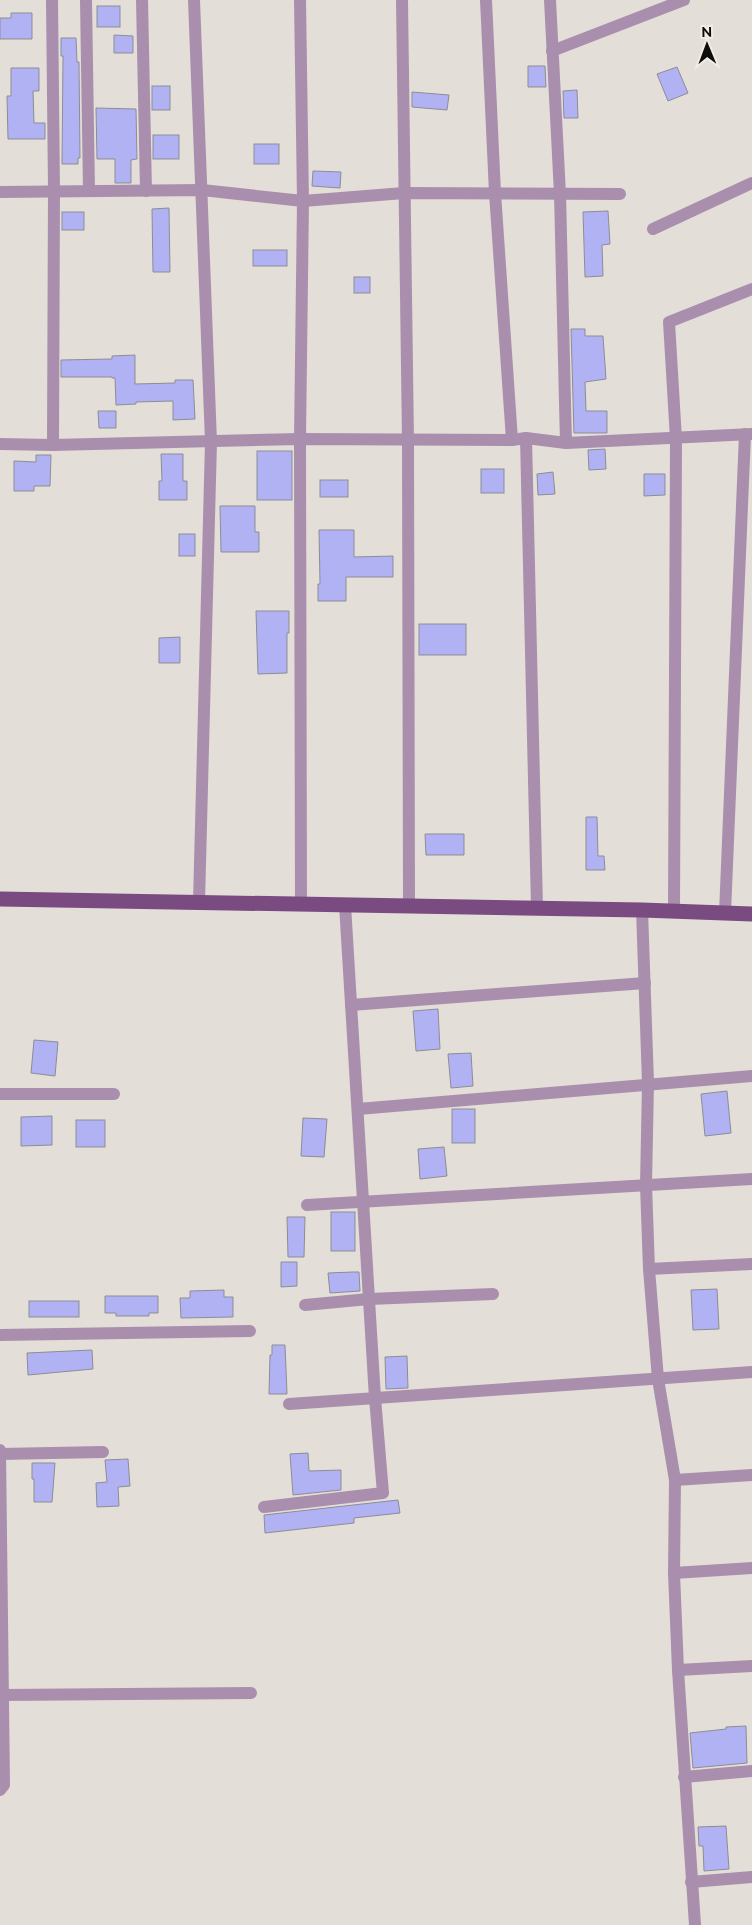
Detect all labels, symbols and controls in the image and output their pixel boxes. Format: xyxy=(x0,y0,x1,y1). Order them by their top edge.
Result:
north arrow xyxy=(682,20,732,70)
text: N xyxy=(701,24,712,40)

